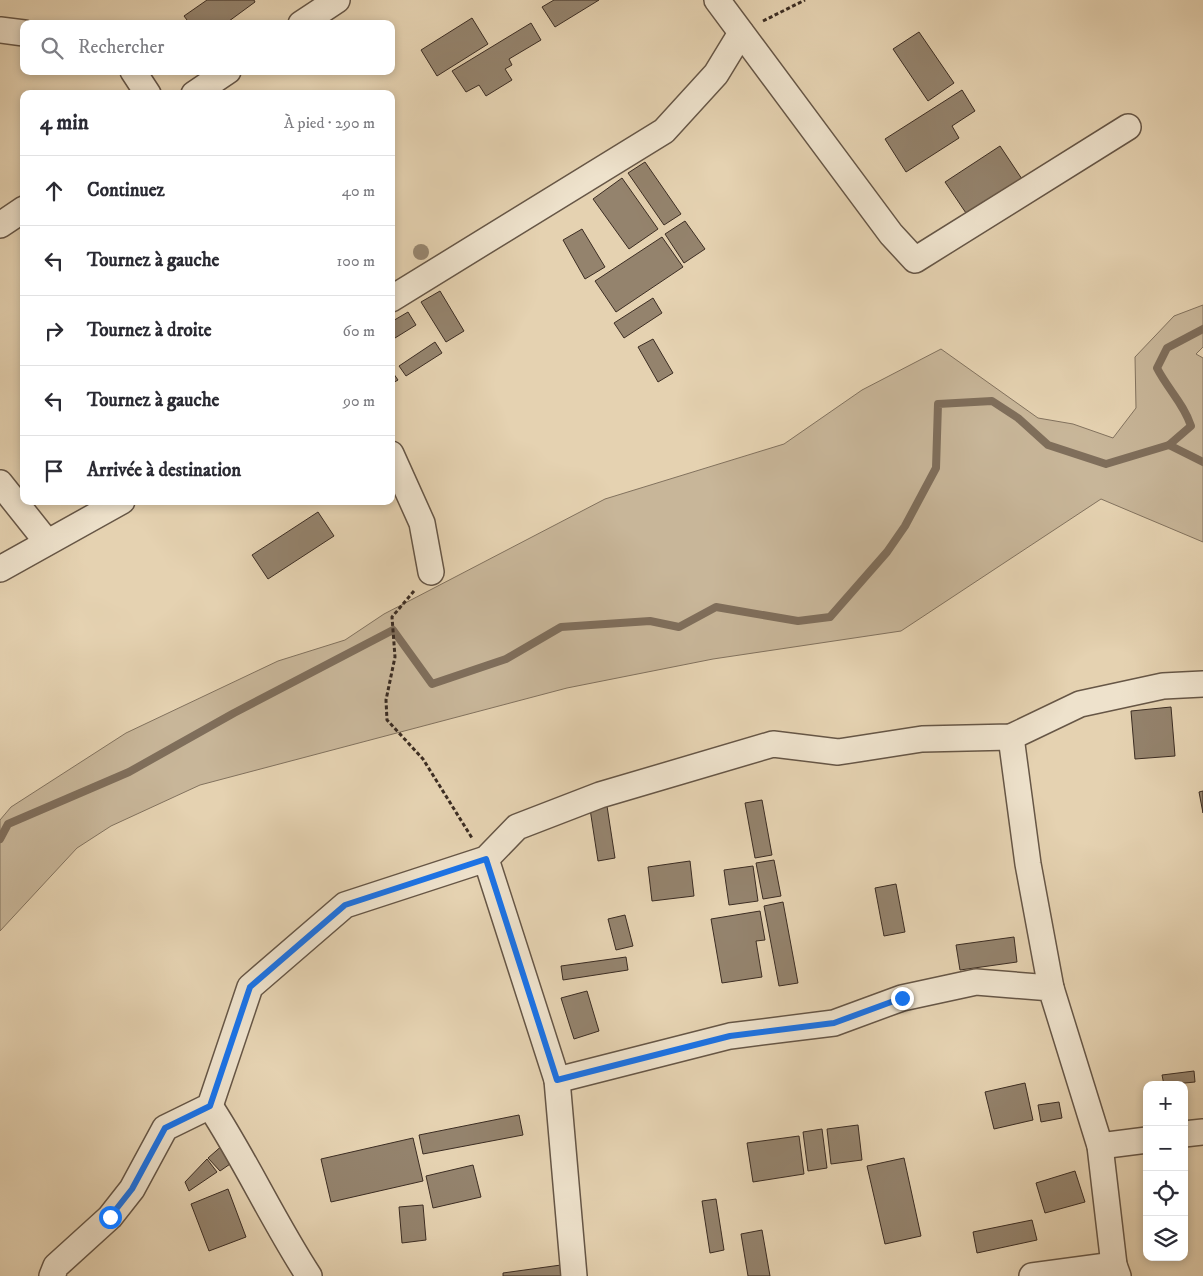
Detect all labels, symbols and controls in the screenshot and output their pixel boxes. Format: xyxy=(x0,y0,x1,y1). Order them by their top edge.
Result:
search box xyxy=(20,20,395,75)
icon: search xyxy=(38,34,66,62)
text: Rechercher xyxy=(78,36,164,59)
text: 4 min xyxy=(40,110,89,136)
text: À pied · 290 m xyxy=(284,113,375,133)
icon: ahead xyxy=(40,177,68,205)
text: Continuez xyxy=(87,179,165,202)
text: 40 m xyxy=(342,181,375,201)
icon: left xyxy=(40,247,68,275)
text: Tournez à gauche xyxy=(87,249,219,272)
text: 100 m xyxy=(337,251,375,271)
icon: right xyxy=(40,317,68,345)
text: Tournez à droite xyxy=(87,319,212,342)
text: 60 m xyxy=(343,321,375,341)
icon: left xyxy=(40,387,68,415)
text: Tournez à gauche xyxy=(87,389,219,412)
text: 90 m xyxy=(343,391,375,411)
icon: arrive xyxy=(40,457,68,485)
text: Arrivée à destination xyxy=(87,459,241,482)
route end xyxy=(891,987,914,1010)
map controls xyxy=(1143,1081,1188,1261)
button: + xyxy=(1143,1081,1188,1126)
button: − xyxy=(1143,1126,1188,1171)
button: locate xyxy=(1143,1171,1188,1216)
route start xyxy=(99,1206,122,1229)
button: layers xyxy=(1143,1216,1188,1261)

